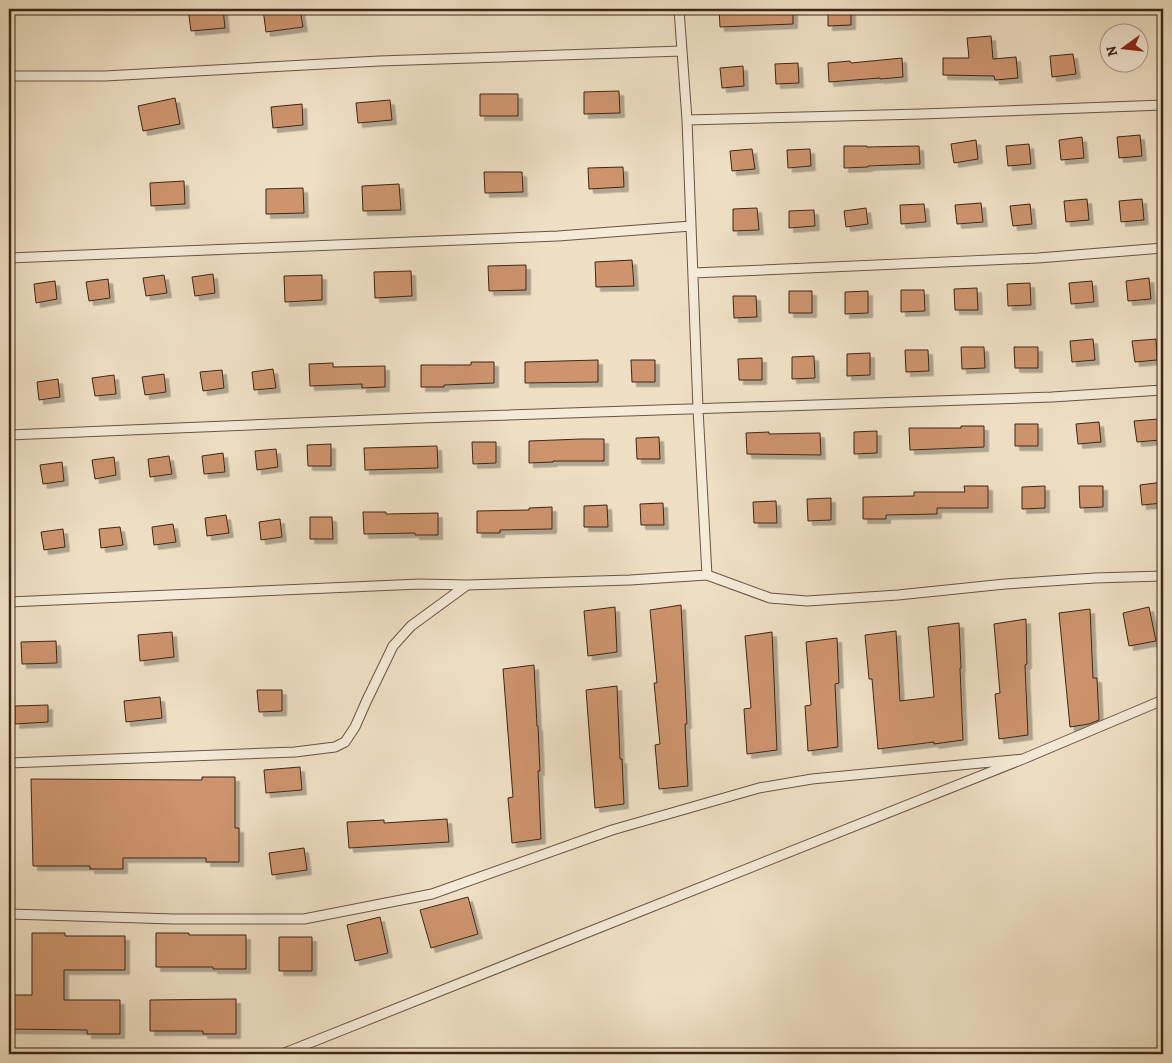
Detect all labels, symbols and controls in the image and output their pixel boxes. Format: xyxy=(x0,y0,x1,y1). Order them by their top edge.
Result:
north arrow xyxy=(1100,22,1150,72)
text: N xyxy=(1101,44,1122,59)

